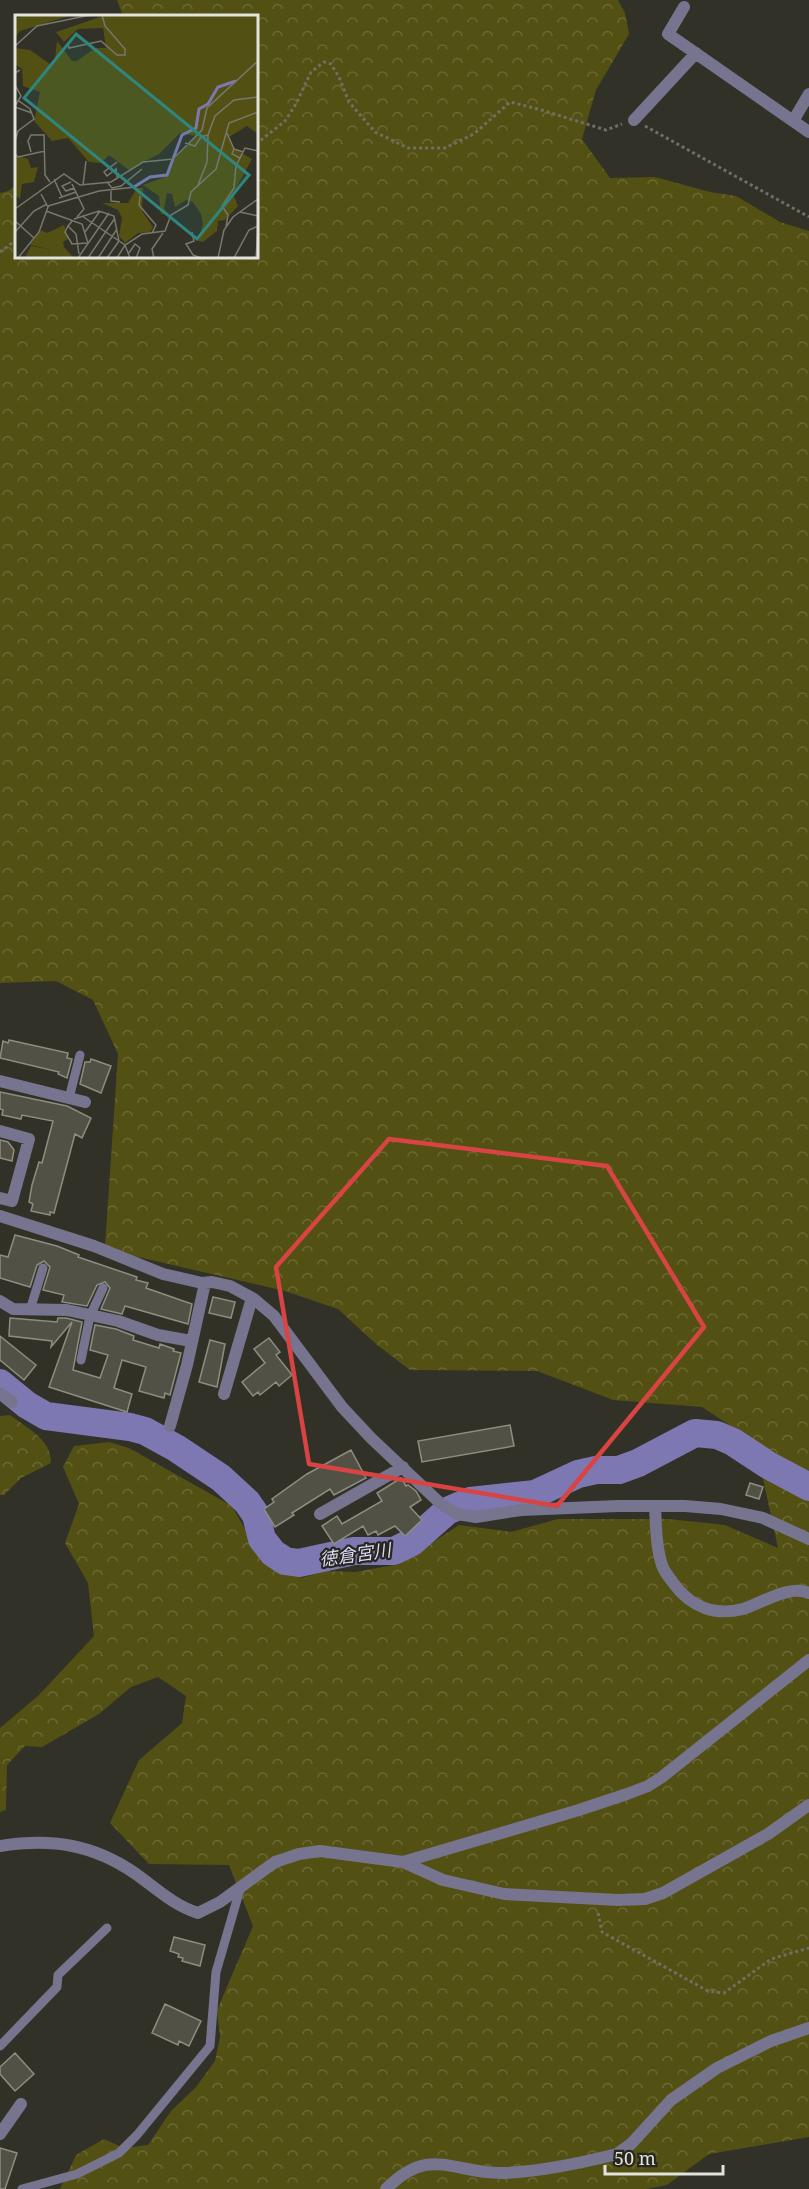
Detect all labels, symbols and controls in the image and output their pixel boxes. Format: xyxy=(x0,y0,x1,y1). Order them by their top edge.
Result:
inset map xyxy=(15,15,258,258)
water label: 徳倉宮川 xyxy=(318,1537,394,1571)
scale bar xyxy=(605,2138,724,2176)
text: 50 m xyxy=(614,2146,656,2170)

